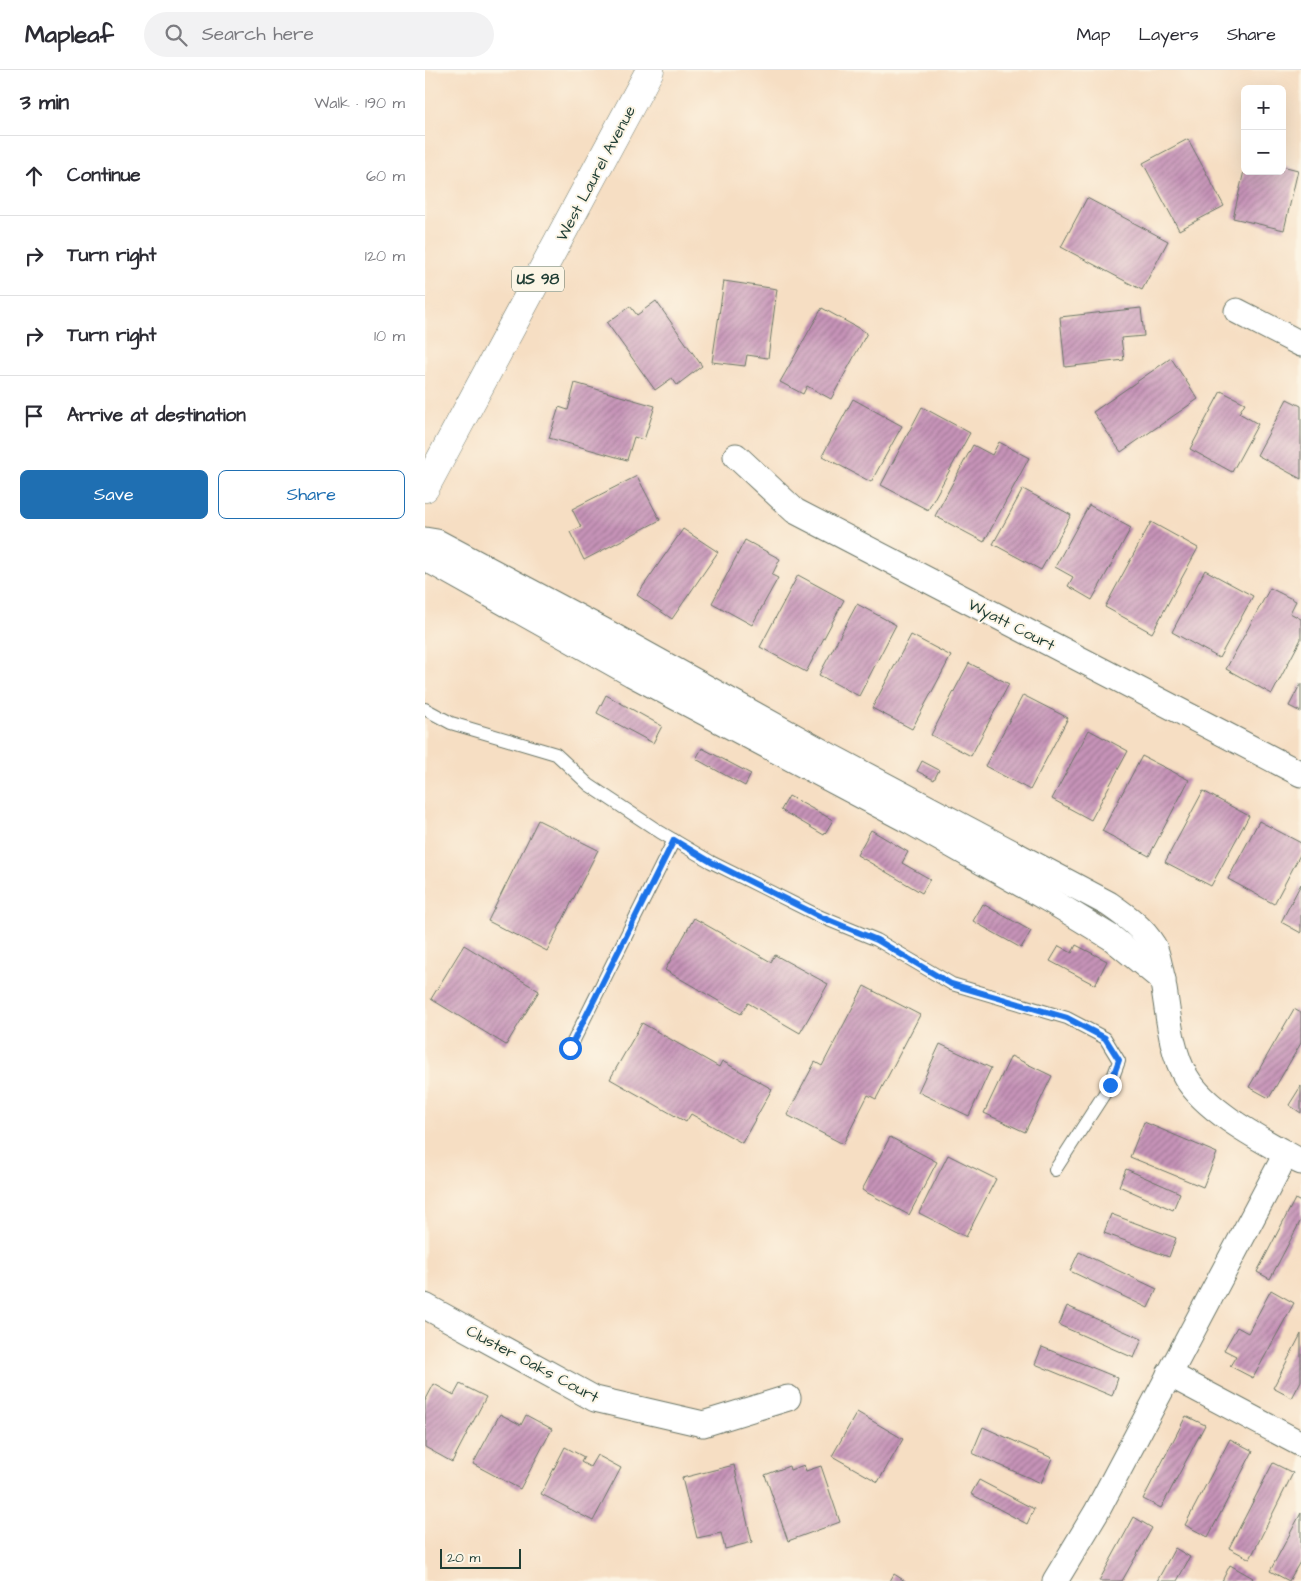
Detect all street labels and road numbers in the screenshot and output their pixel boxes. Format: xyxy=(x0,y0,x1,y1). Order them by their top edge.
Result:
street label: West Laurel Avenue xyxy=(551,102,641,245)
road number: US 98 xyxy=(512,266,564,292)
street label: Wyatt Court xyxy=(964,594,1059,657)
street label: Cluster Oaks Court xyxy=(462,1320,603,1408)

